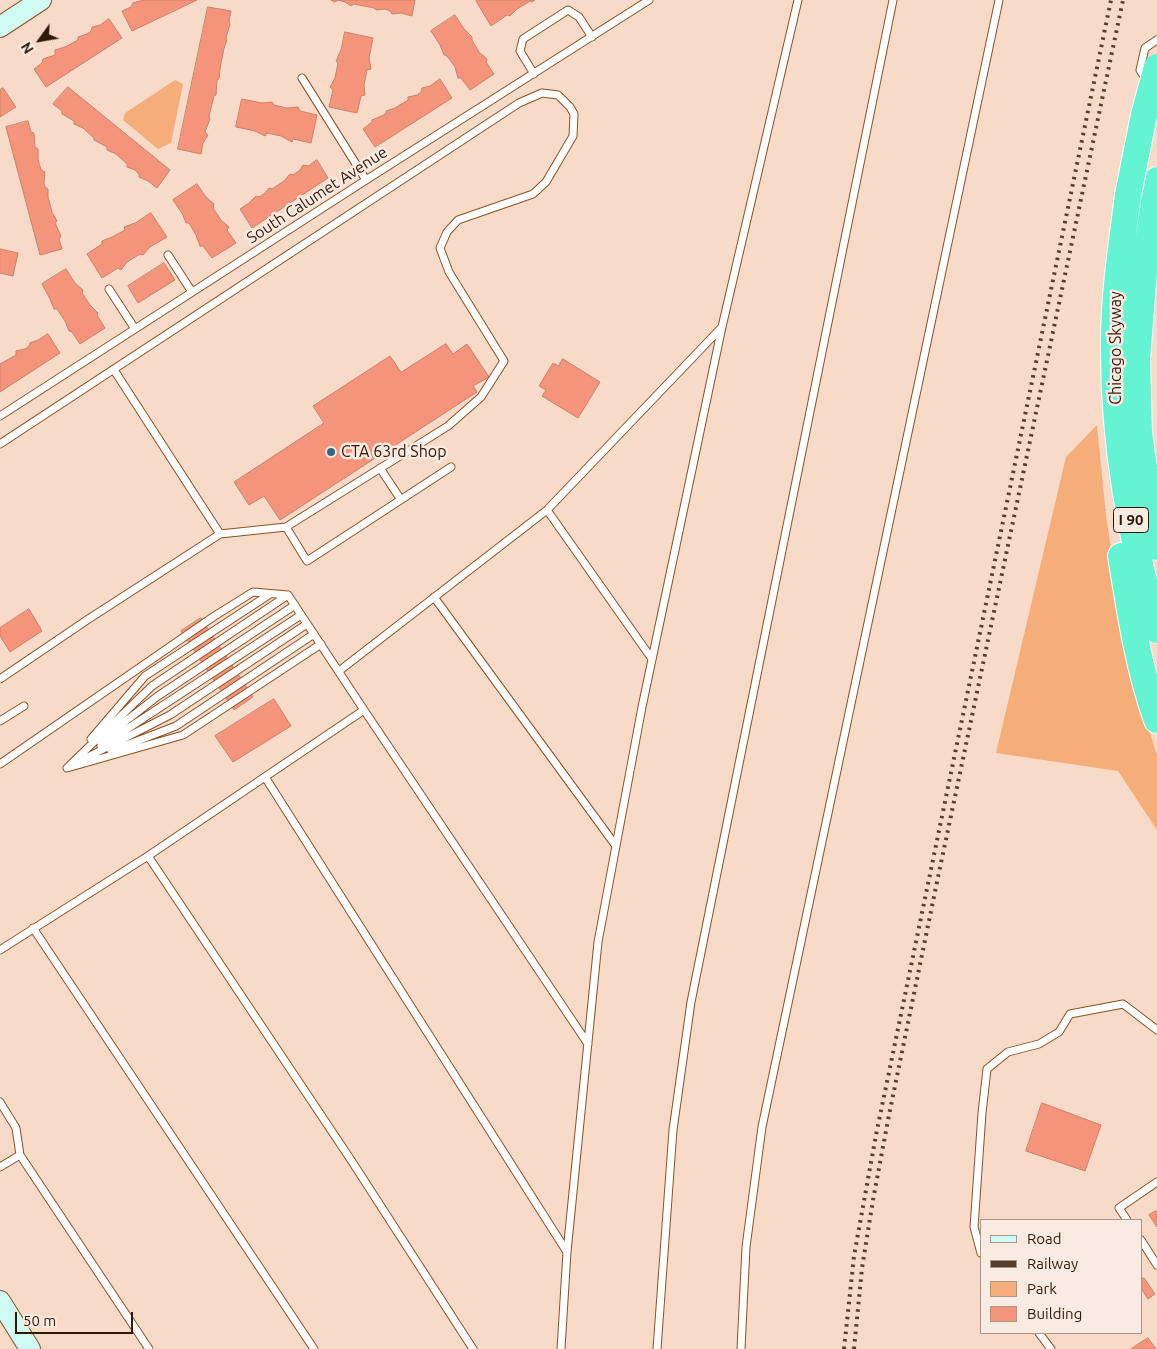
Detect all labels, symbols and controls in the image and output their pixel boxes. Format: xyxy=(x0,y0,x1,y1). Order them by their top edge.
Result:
north arrow xyxy=(15,15,65,65)
text: N xyxy=(18,39,37,57)
street label: South Calumet Avenue xyxy=(243,142,391,248)
street label: Chicago Skyway xyxy=(1106,291,1126,405)
place label: CTA 63rd Shop xyxy=(341,442,447,462)
marker: CTA 63rd Shop xyxy=(325,446,337,458)
road number: I 90 xyxy=(1114,508,1148,532)
legend xyxy=(980,1219,1142,1334)
text: Road xyxy=(1027,1230,1062,1247)
text: Railway xyxy=(1027,1255,1078,1272)
text: Park xyxy=(1027,1280,1057,1297)
scale bar xyxy=(18,1302,135,1334)
text: Building xyxy=(1027,1305,1082,1322)
text: 50 m xyxy=(23,1312,56,1329)

